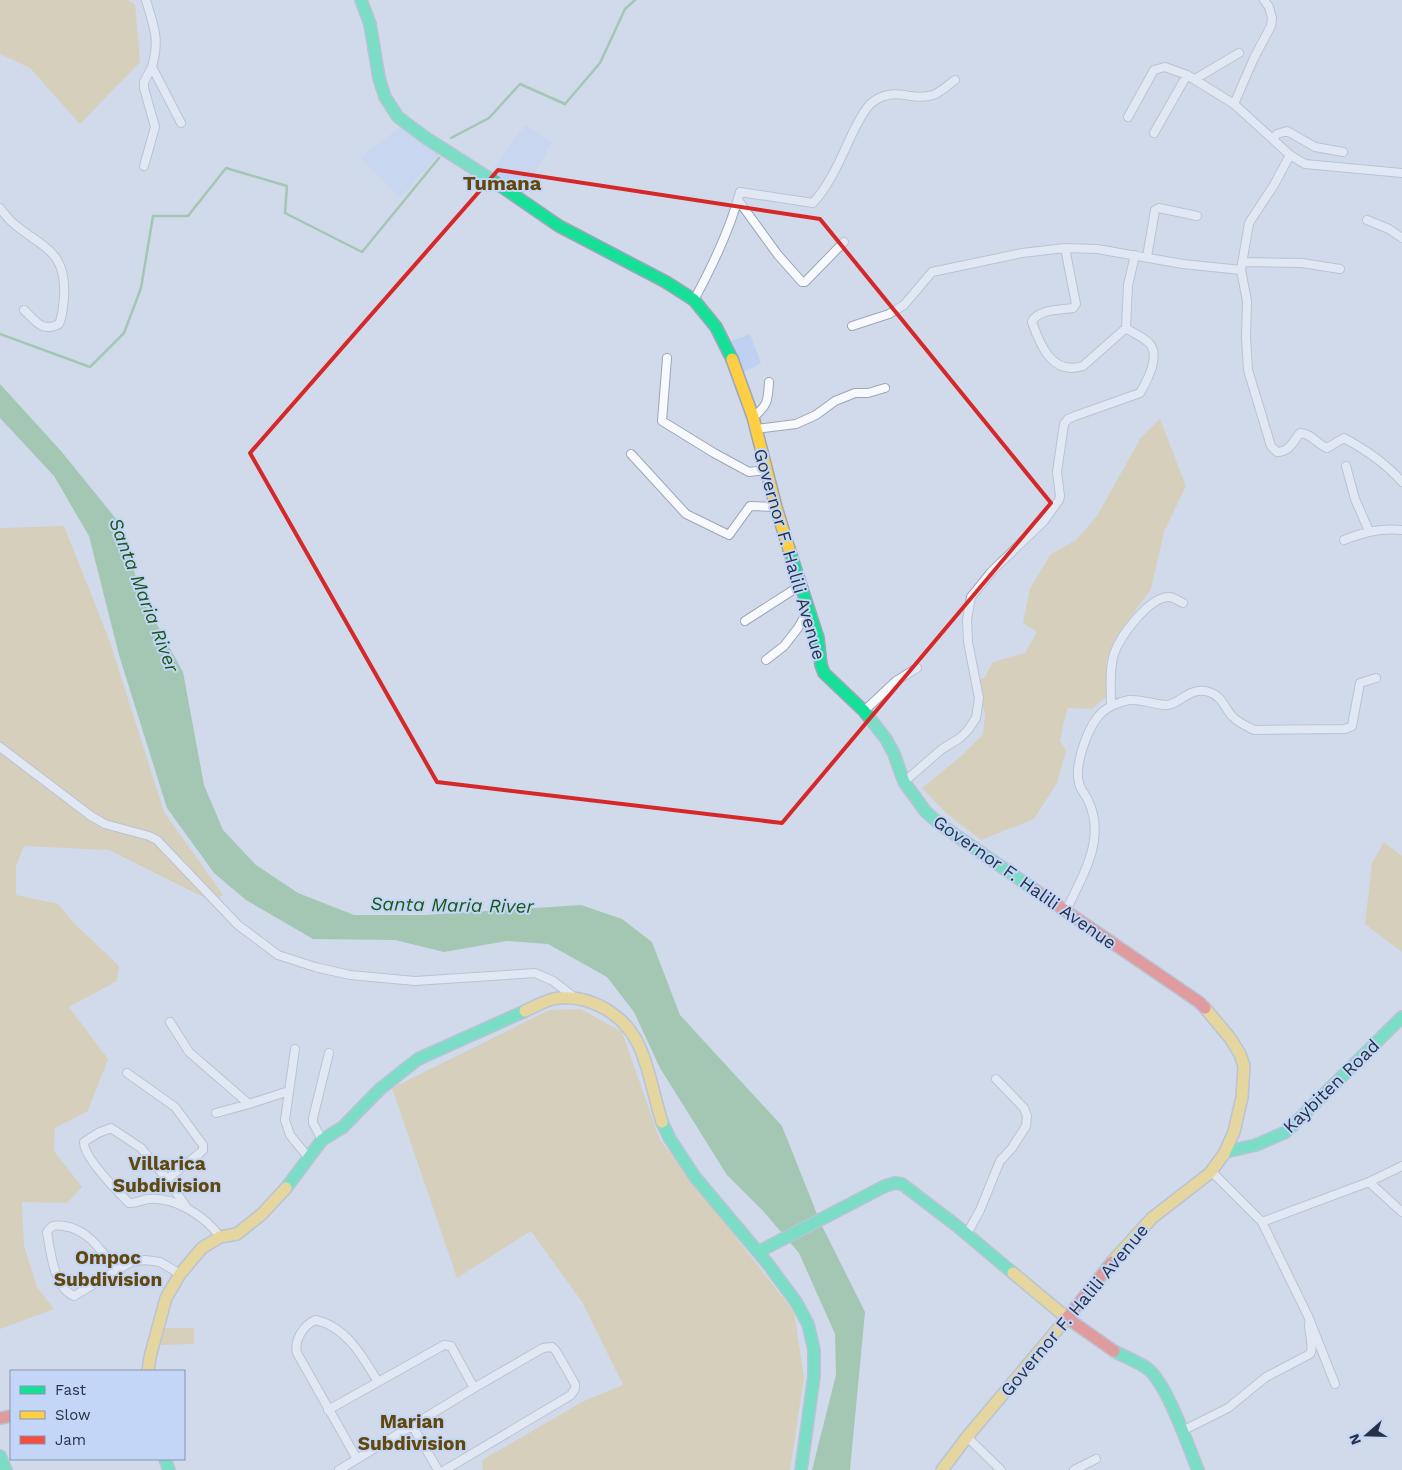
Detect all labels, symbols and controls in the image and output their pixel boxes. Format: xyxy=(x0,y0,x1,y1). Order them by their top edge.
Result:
district label: Tumana xyxy=(463,171,542,195)
street label: Governor F. Halili Avenue xyxy=(750,446,830,662)
water label: Santa Maria River xyxy=(104,515,184,676)
street label: Governor F. Halili Avenue xyxy=(929,811,1121,953)
water label: Santa Maria River xyxy=(370,892,535,918)
street label: Kaybiten Road xyxy=(1278,1035,1384,1137)
district label: Villarica Subdivision xyxy=(113,1152,221,1197)
street label: Governor F. Halili Avenue xyxy=(996,1219,1152,1401)
district label: Ompoc Subdivision xyxy=(54,1246,162,1291)
legend xyxy=(10,1370,185,1460)
text: Fast xyxy=(55,1381,87,1399)
text: Slow xyxy=(55,1406,91,1424)
district label: Marian Subdivision xyxy=(358,1410,466,1455)
north arrow xyxy=(1342,1410,1392,1460)
text: Jam xyxy=(55,1431,86,1449)
text: N xyxy=(1345,1432,1364,1447)

